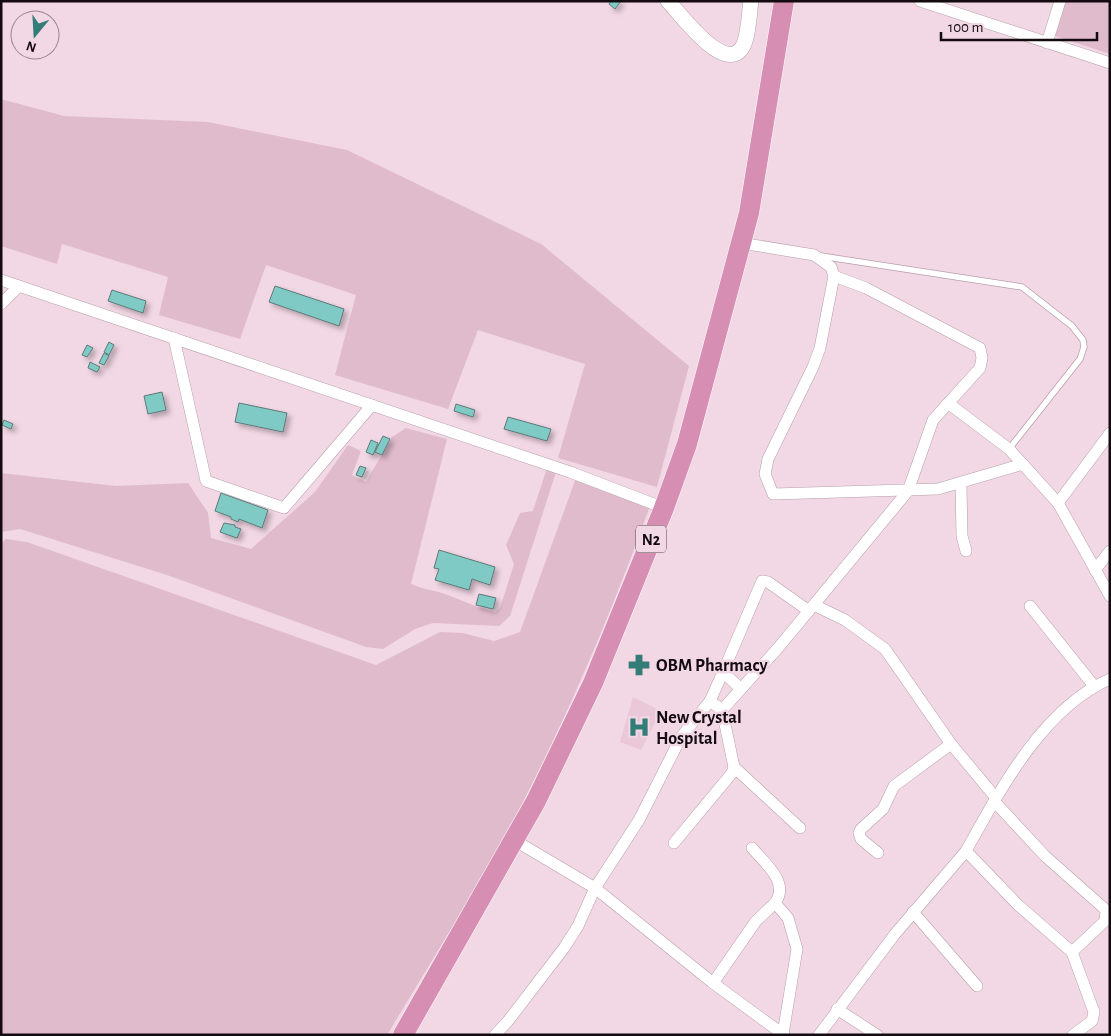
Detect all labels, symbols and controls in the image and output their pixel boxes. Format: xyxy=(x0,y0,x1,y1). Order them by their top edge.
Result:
north arrow xyxy=(10,10,60,60)
scale bar xyxy=(941,10,1097,42)
text: 100 m xyxy=(948,20,983,35)
text: N xyxy=(24,38,38,55)
road number: N2 xyxy=(636,526,666,552)
pharmacy icon: OBM Pharmacy xyxy=(626,652,652,678)
place label: OBM Pharmacy xyxy=(656,657,768,675)
place label: New Crystal Hospital xyxy=(656,709,742,748)
hospital icon: New Crystal Hospital xyxy=(626,714,652,740)

